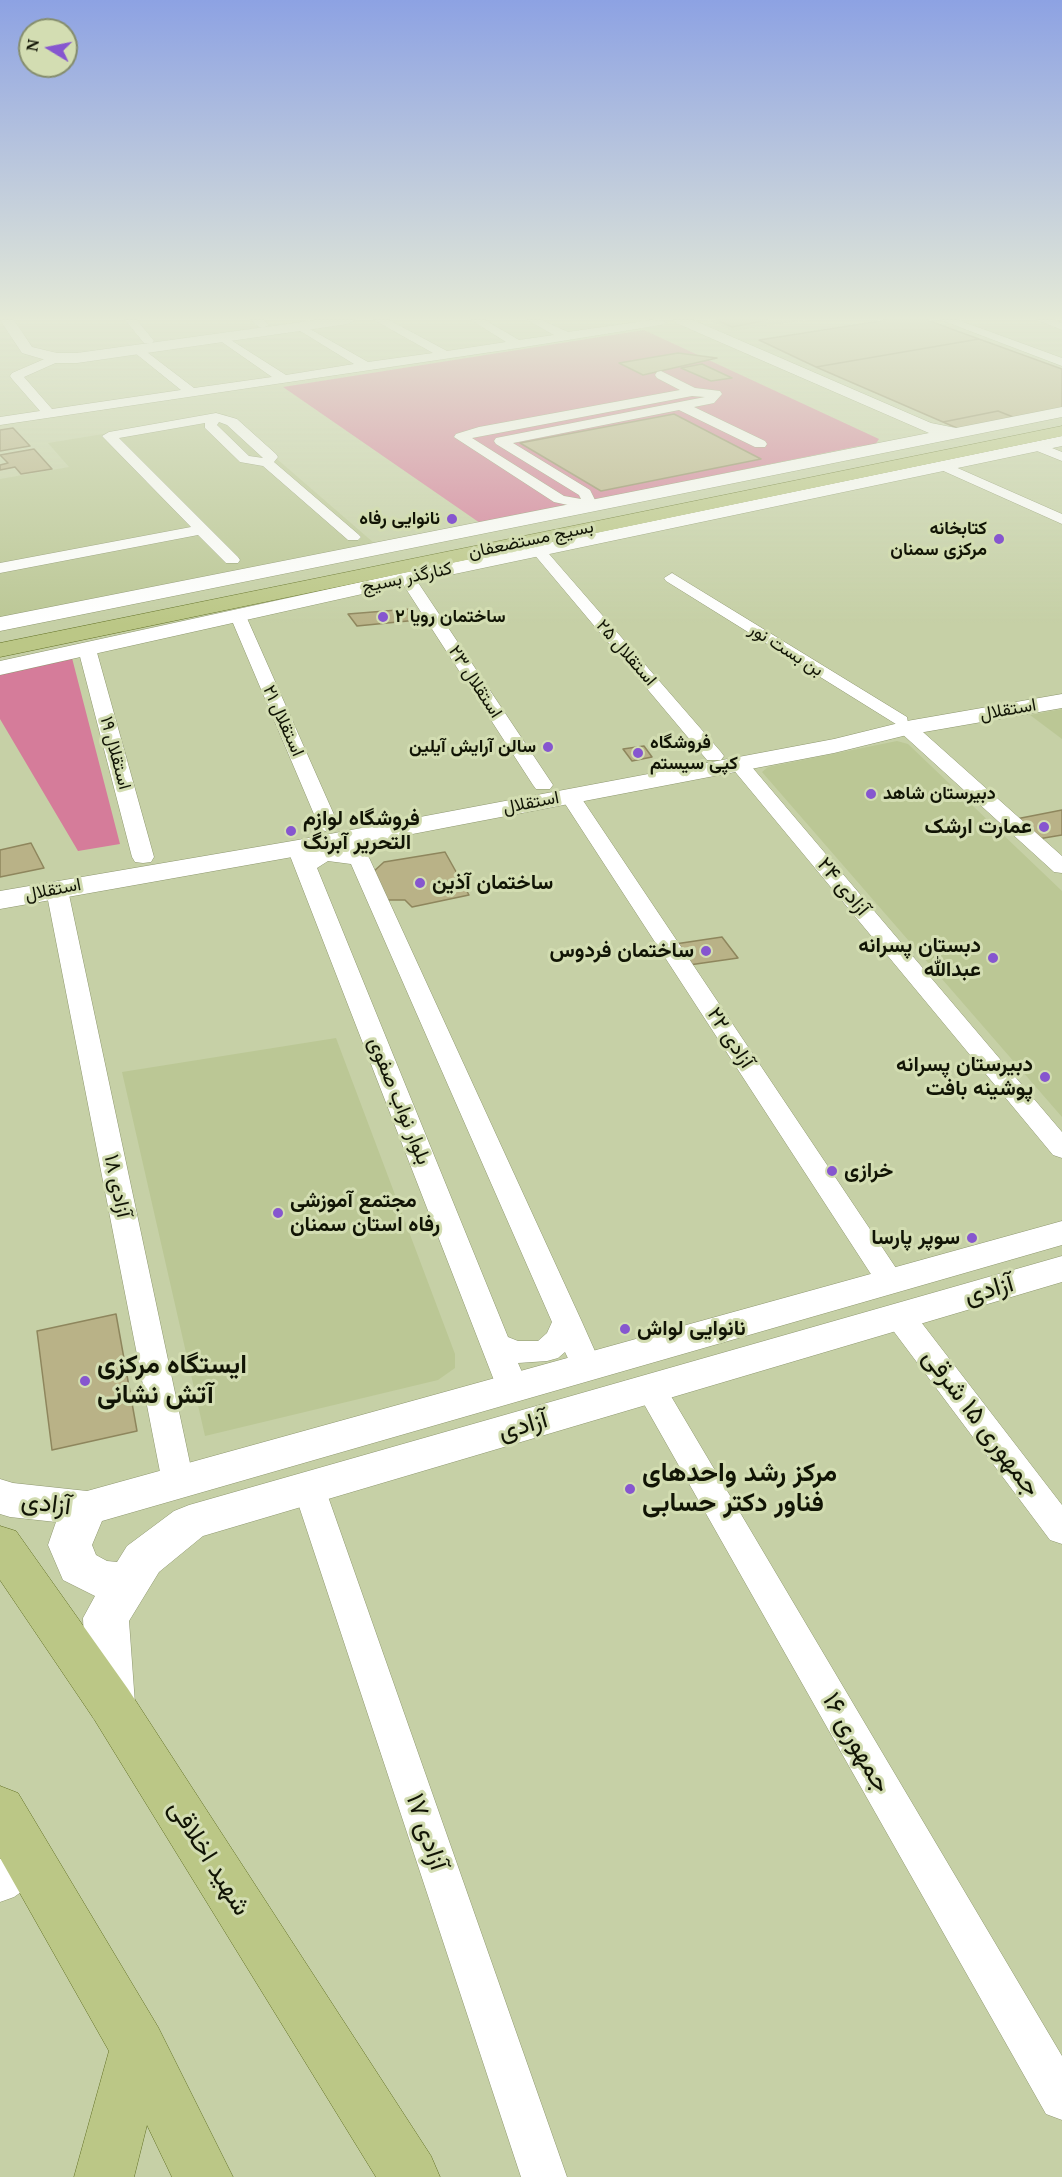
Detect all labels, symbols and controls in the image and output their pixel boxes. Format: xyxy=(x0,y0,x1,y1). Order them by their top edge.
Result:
north arrow xyxy=(18,18,78,78)
text: N xyxy=(20,37,44,53)
place label: نانوایی رفاه xyxy=(359,508,440,530)
marker: نانوایی رفاه xyxy=(445,512,459,526)
street label: بسیج مستضعفان xyxy=(466,516,596,564)
place label: کتابخانه مرکزی سمنان xyxy=(890,518,987,560)
marker: کتابخانه مرکزی سمنان xyxy=(992,532,1006,546)
street label: کنارگذر بسیج xyxy=(360,558,454,598)
place label: ساختمان رویا ۲ xyxy=(395,606,506,628)
marker: ساختمان رویا ۲ xyxy=(376,610,390,624)
street label: استقلال ۲۵ xyxy=(591,615,661,691)
street label: بن بست نور xyxy=(745,619,827,681)
street label: استقلال ۲۳ xyxy=(444,642,506,722)
street label: استقلال ۲۱ xyxy=(258,682,308,760)
street label: استقلال xyxy=(978,694,1038,726)
street label: استقلال ۱۹ xyxy=(95,714,135,792)
place label: فروشگاه کپی سیستم xyxy=(650,732,738,774)
place label: سالن آرایش آیلین xyxy=(409,736,536,758)
marker: سالن آرایش آیلین xyxy=(541,740,555,754)
marker: فروشگاه کپی سیستم xyxy=(631,746,645,760)
place label: دبیرستان شاهد xyxy=(883,783,996,805)
street label: استقلال xyxy=(501,787,561,819)
marker: دبیرستان شاهد xyxy=(864,787,878,801)
place label: فروشگاه لوازم التحریر آبرنگ xyxy=(303,806,420,856)
place label: عمارت ارشک xyxy=(924,814,1032,840)
marker: عمارت ارشک xyxy=(1037,820,1051,834)
marker: فروشگاه لوازم التحریر آبرنگ xyxy=(284,824,298,838)
street label: آزادی ۲۴ xyxy=(811,853,875,921)
place label: ساختمان آذین xyxy=(432,870,553,896)
street label: استقلال xyxy=(23,874,83,906)
marker: ساختمان آذین xyxy=(413,876,427,890)
place label: دبستان پسرانه عبدالله xyxy=(858,933,981,983)
place label: ساختمان فردوس xyxy=(550,938,694,964)
marker: ساختمان فردوس xyxy=(699,944,713,958)
marker: دبستان پسرانه عبدالله xyxy=(986,951,1000,965)
street label: آزادی ۲۲ xyxy=(701,1003,759,1073)
street label: بلوار نواب صفوی xyxy=(362,1034,436,1168)
place label: دبیرستان پسرانه پوشینه بافت xyxy=(896,1052,1033,1102)
marker: دبیرستان پسرانه پوشینه بافت xyxy=(1038,1070,1052,1084)
street label: آزادی ۱۸ xyxy=(98,1152,136,1220)
place label: خرازی xyxy=(844,1158,893,1184)
marker: خرازی xyxy=(825,1164,839,1178)
place label: مجتمع آموزشی رفاه استان سمنان xyxy=(290,1188,440,1238)
marker: مجتمع آموزشی رفاه استان سمنان xyxy=(271,1206,285,1220)
place label: سوپر پارسا xyxy=(871,1225,960,1251)
marker: سوپر پارسا xyxy=(965,1231,979,1245)
street label: آزادی xyxy=(961,1268,1017,1312)
place label: نانوایی لواش xyxy=(637,1316,746,1342)
marker: نانوایی لواش xyxy=(618,1322,632,1336)
street label: جمهوری ۱۵ شرقی xyxy=(915,1343,1047,1503)
place label: ایستگاه مرکزی آتش نشانی xyxy=(97,1350,247,1412)
marker: ایستگاه مرکزی آتش نشانی xyxy=(78,1374,92,1388)
street label: آزادی xyxy=(495,1404,551,1448)
place label: مرکز رشد واحدهای فناور دکتر حسابی xyxy=(642,1458,837,1520)
marker: مرکز رشد واحدهای فناور دکتر حسابی xyxy=(623,1482,637,1496)
street label: آزادی xyxy=(19,1485,73,1523)
street label: جمهوری ۱۶ xyxy=(815,1687,897,1799)
street label: آزادی ۱۷ xyxy=(398,1790,454,1874)
street label: شهید اخلاقی xyxy=(161,1794,257,1922)

